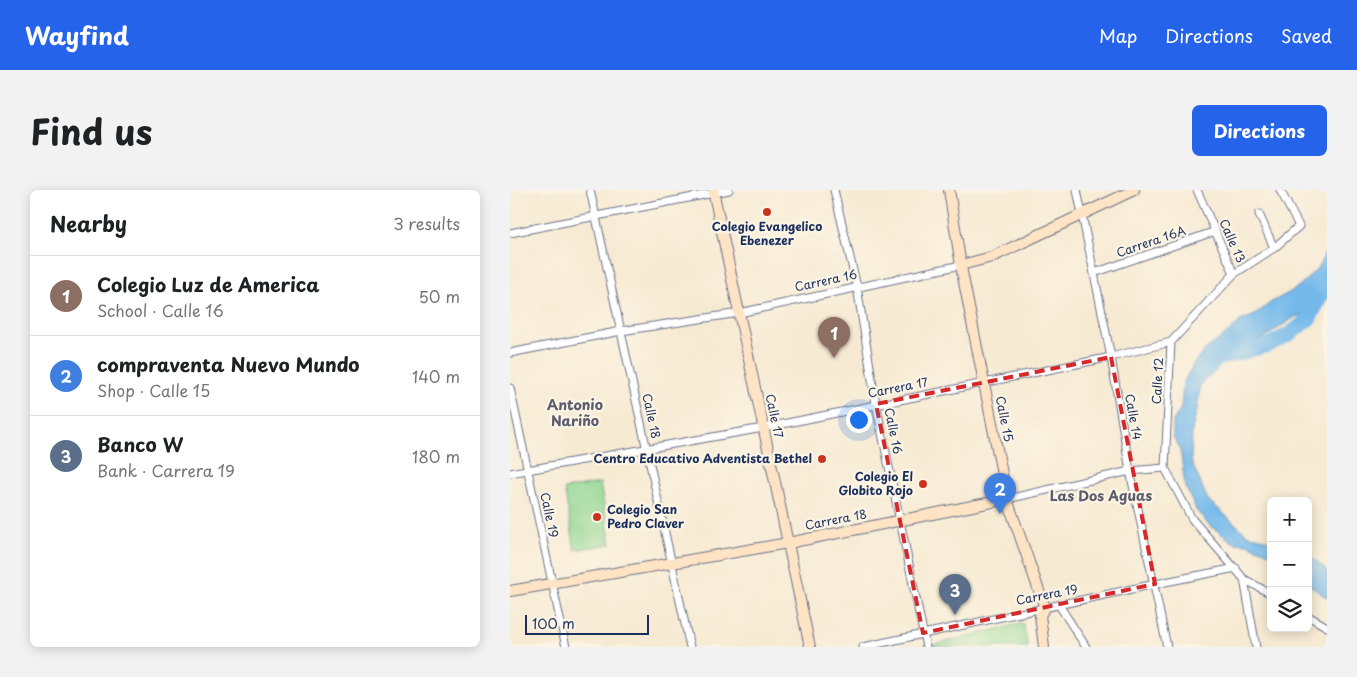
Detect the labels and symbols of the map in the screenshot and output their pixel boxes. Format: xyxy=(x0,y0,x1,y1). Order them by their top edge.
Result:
marker: Colegio Evangelico Ebenezer xyxy=(761,206,773,218)
street label: Calle 13 xyxy=(1215,216,1251,265)
place label: Colegio Evangelico Ebenezer xyxy=(712,217,822,249)
street label: Carrera 16A xyxy=(1114,221,1188,261)
street label: Carrera 16 xyxy=(793,265,859,295)
pin: 1 xyxy=(818,317,850,358)
street label: Calle 12 xyxy=(1147,357,1167,405)
street label: Carrera 17 xyxy=(866,372,930,402)
street label: Calle 18 xyxy=(638,391,666,440)
street label: Calle 17 xyxy=(762,392,789,440)
street label: Calle 14 xyxy=(1121,392,1147,441)
district label: Antonio Nariño xyxy=(547,394,603,431)
street label: Calle 15 xyxy=(992,394,1018,443)
street label: Calle 16 xyxy=(881,406,907,455)
your location xyxy=(846,407,872,433)
place label: Centro Educativo Adventista Bethel xyxy=(594,449,812,467)
marker: Centro Educativo Adventista Bethel xyxy=(816,453,828,465)
place label: Colegio El Globito Rojo xyxy=(838,467,913,499)
pin: 2 xyxy=(984,473,1016,514)
marker: Colegio El Globito Rojo xyxy=(917,478,929,490)
district label: Las Dos Aguas xyxy=(1050,485,1152,506)
street label: Calle 19 xyxy=(536,490,564,539)
place label: Colegio San Pedro Claver xyxy=(607,500,685,532)
street label: Carrera 18 xyxy=(803,504,868,534)
marker: Colegio San Pedro Claver xyxy=(591,511,603,523)
pin: 3 xyxy=(939,574,971,615)
street label: Carrera 19 xyxy=(1014,579,1079,609)
scale bar xyxy=(525,612,649,635)

